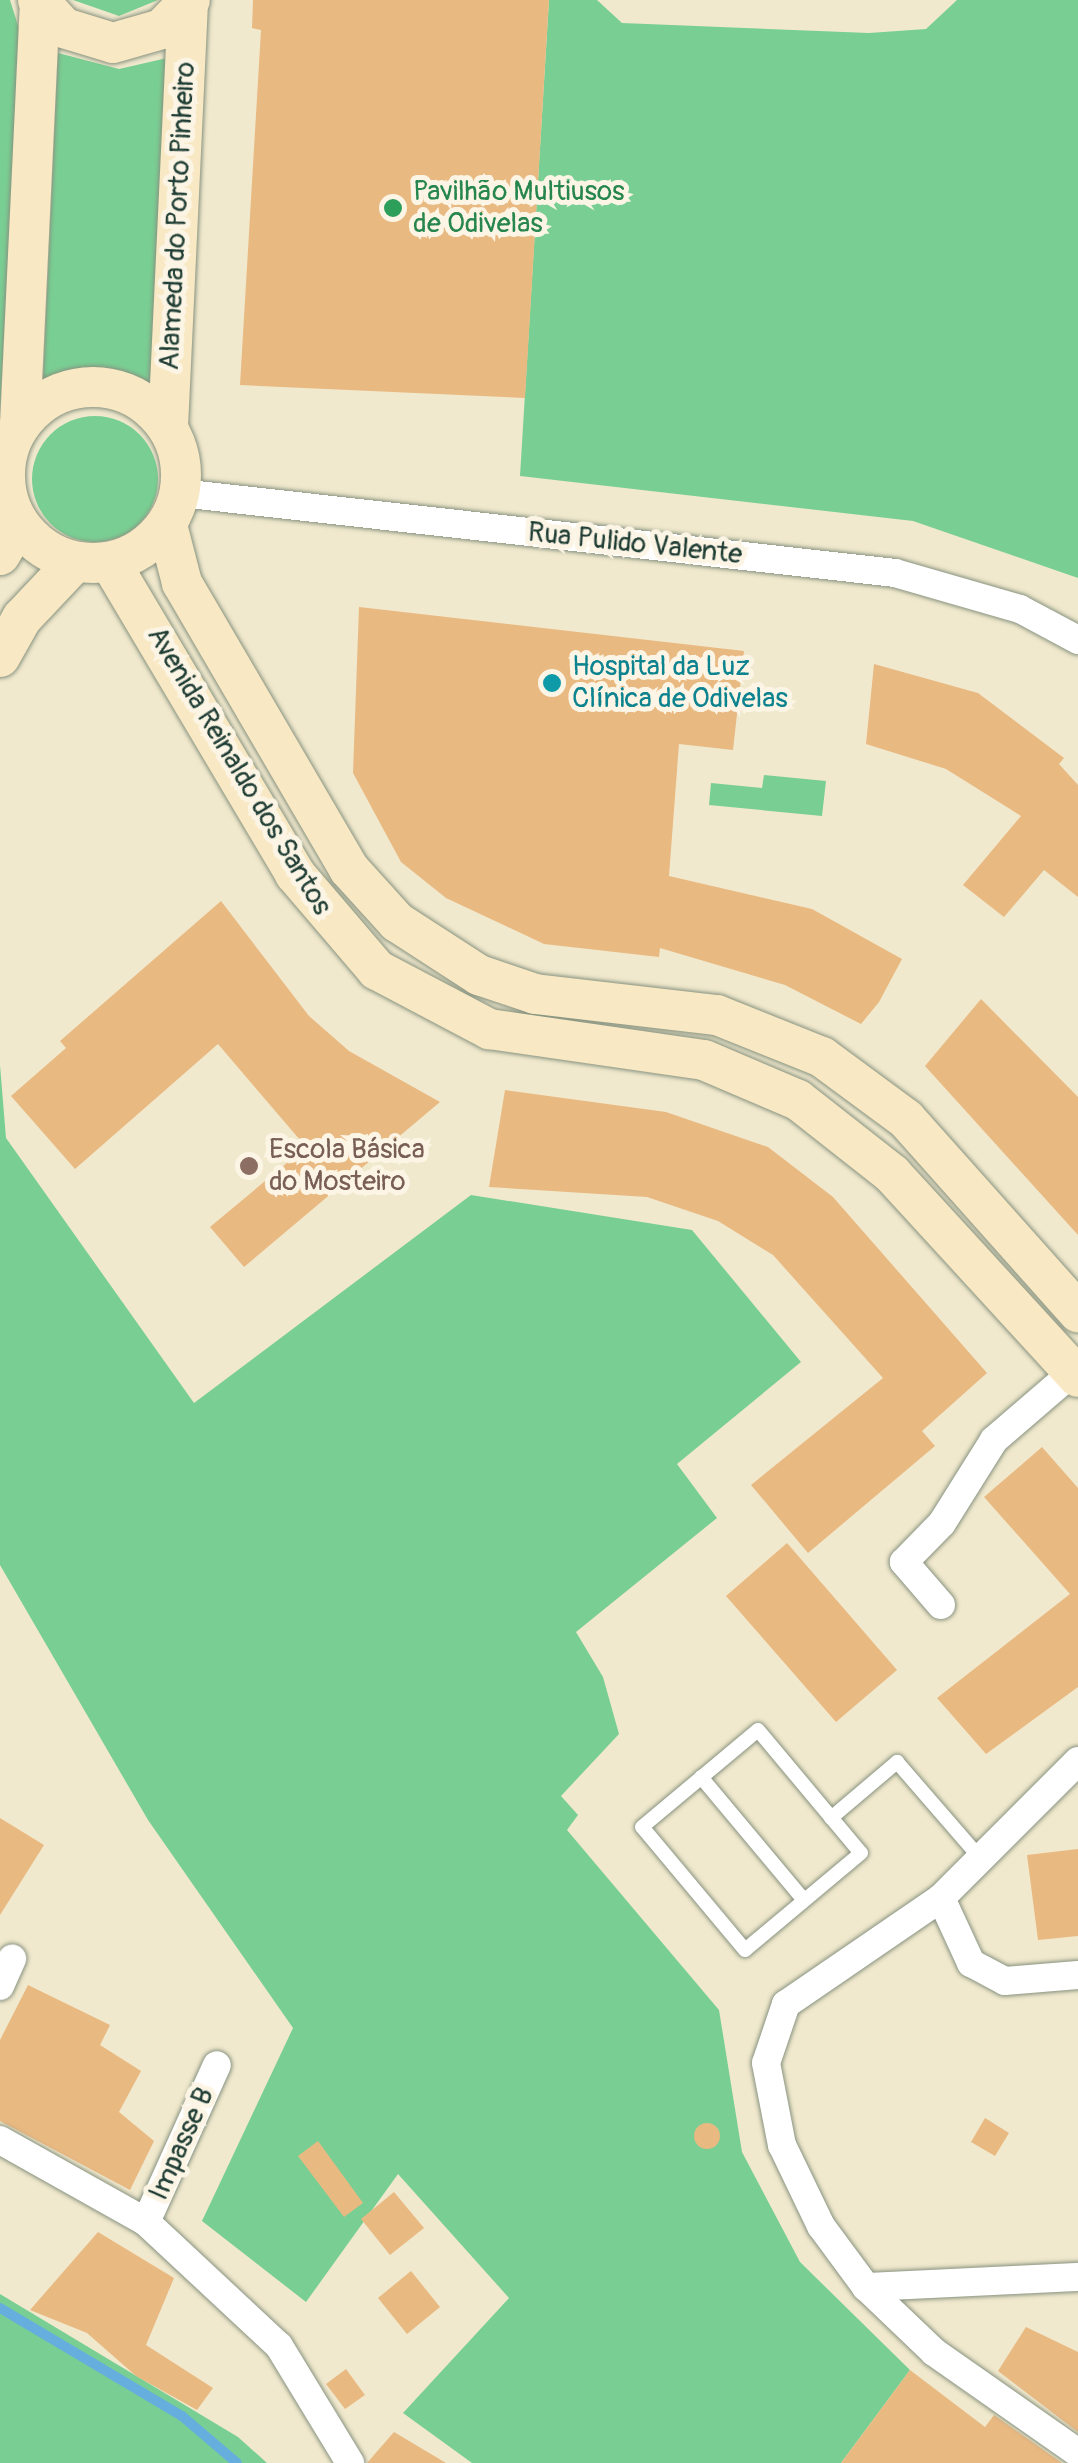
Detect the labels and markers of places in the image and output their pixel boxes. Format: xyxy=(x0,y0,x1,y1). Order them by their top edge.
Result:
place label: Pavilhão Multiusos de Odivelas xyxy=(413,175,625,241)
marker: Pavilhão Multiusos de Odivelas xyxy=(382,197,404,219)
place label: Hospital da Luz Clínica de Odivelas xyxy=(572,650,788,716)
marker: Hospital da Luz Clínica de Odivelas xyxy=(541,672,563,694)
place label: Escola Básica do Mosteiro xyxy=(269,1133,425,1199)
marker: Escola Básica do Mosteiro xyxy=(238,1155,260,1177)

